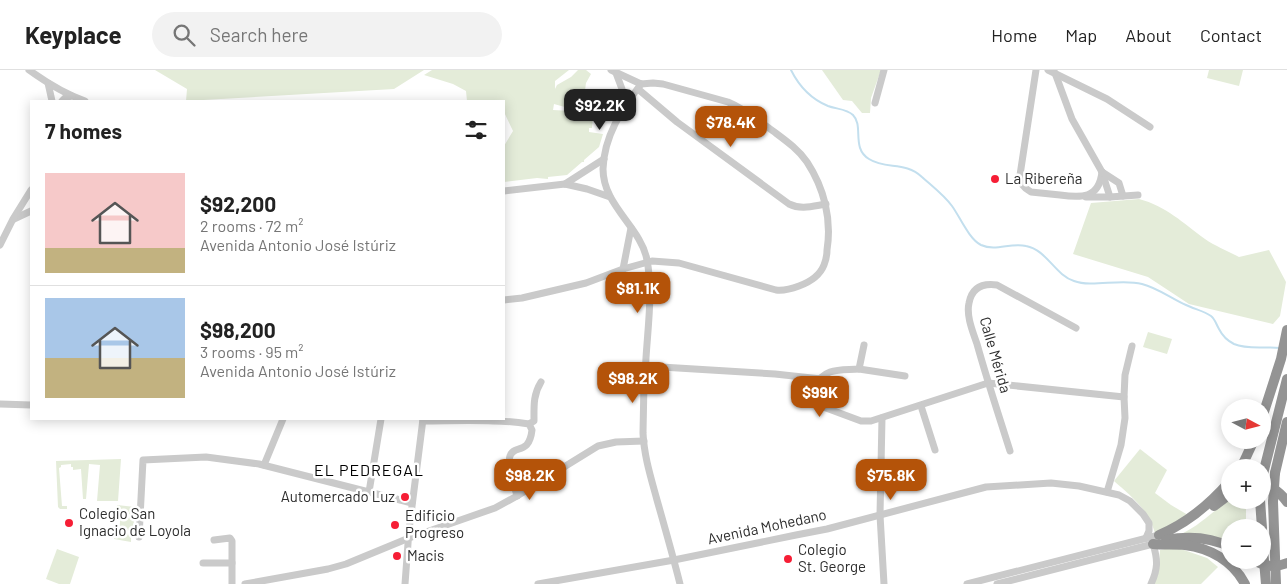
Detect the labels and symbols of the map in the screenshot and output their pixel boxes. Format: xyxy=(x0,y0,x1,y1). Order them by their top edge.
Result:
pin: $92.2K xyxy=(559,88,641,131)
pin: $78.4K xyxy=(690,106,772,148)
place label: La Ribereña xyxy=(1005,169,1082,187)
marker: La Ribereña xyxy=(989,173,1001,185)
pin: $81.1K xyxy=(597,272,679,314)
street label: Calle Mérida xyxy=(977,315,1015,395)
pin: $98.2K xyxy=(592,362,674,404)
pin: $99K xyxy=(790,376,850,418)
north arrow xyxy=(1221,399,1271,449)
pin: $98.2K xyxy=(489,458,571,501)
pin: $75.8K xyxy=(850,458,932,501)
district label: EL PEDREGAL xyxy=(314,460,424,479)
place label: Automercado Luz xyxy=(281,487,395,505)
marker: Automercado Luz xyxy=(399,491,411,503)
place label: Colegio San Ignacio de Loyola xyxy=(79,504,191,539)
street label: Avenida Mohedano xyxy=(706,505,828,547)
place label: Edificio Progreso xyxy=(405,506,464,541)
marker: Colegio San Ignacio de Loyola xyxy=(63,517,75,529)
marker: Edificio Progreso xyxy=(389,519,401,531)
place label: Colegio St. George xyxy=(798,540,866,575)
place label: Macis xyxy=(407,546,444,564)
marker: Macis xyxy=(391,550,403,562)
marker: Colegio St. George xyxy=(782,553,794,565)

